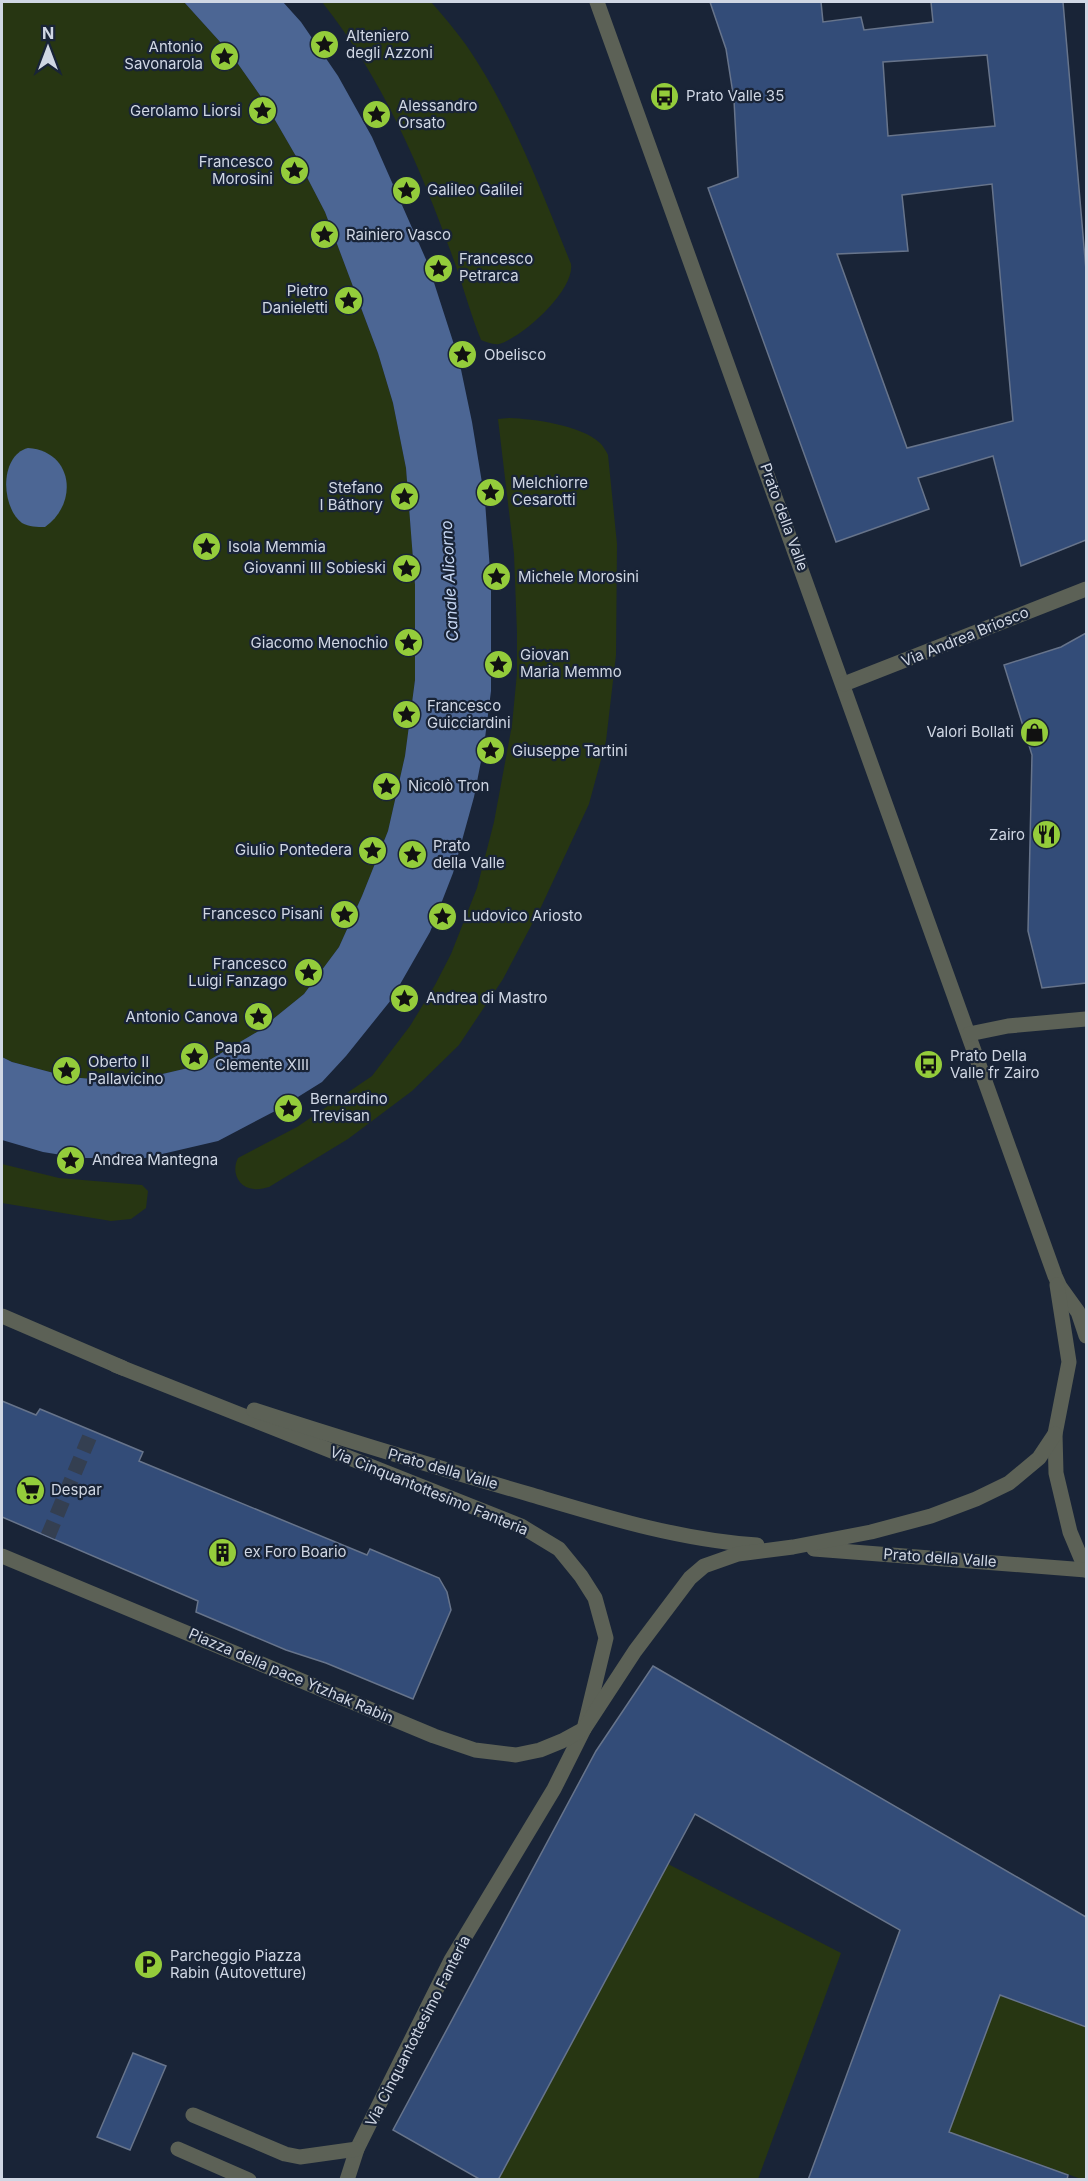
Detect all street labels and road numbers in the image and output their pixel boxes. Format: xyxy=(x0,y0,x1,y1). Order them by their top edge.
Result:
street label: Prato della Valle xyxy=(756,460,813,573)
street label: Via Andrea Briosco xyxy=(898,602,1031,671)
street label: Via Cinquantottesimo Fanteria xyxy=(327,1442,531,1539)
street label: Prato della Valle xyxy=(386,1444,500,1493)
street label: Prato della Valle xyxy=(883,1544,997,1571)
street label: Piazza della pace Ytzhak Rabin xyxy=(186,1624,397,1727)
street label: Via Cinquantottesimo Fanteria xyxy=(361,1932,474,2130)

